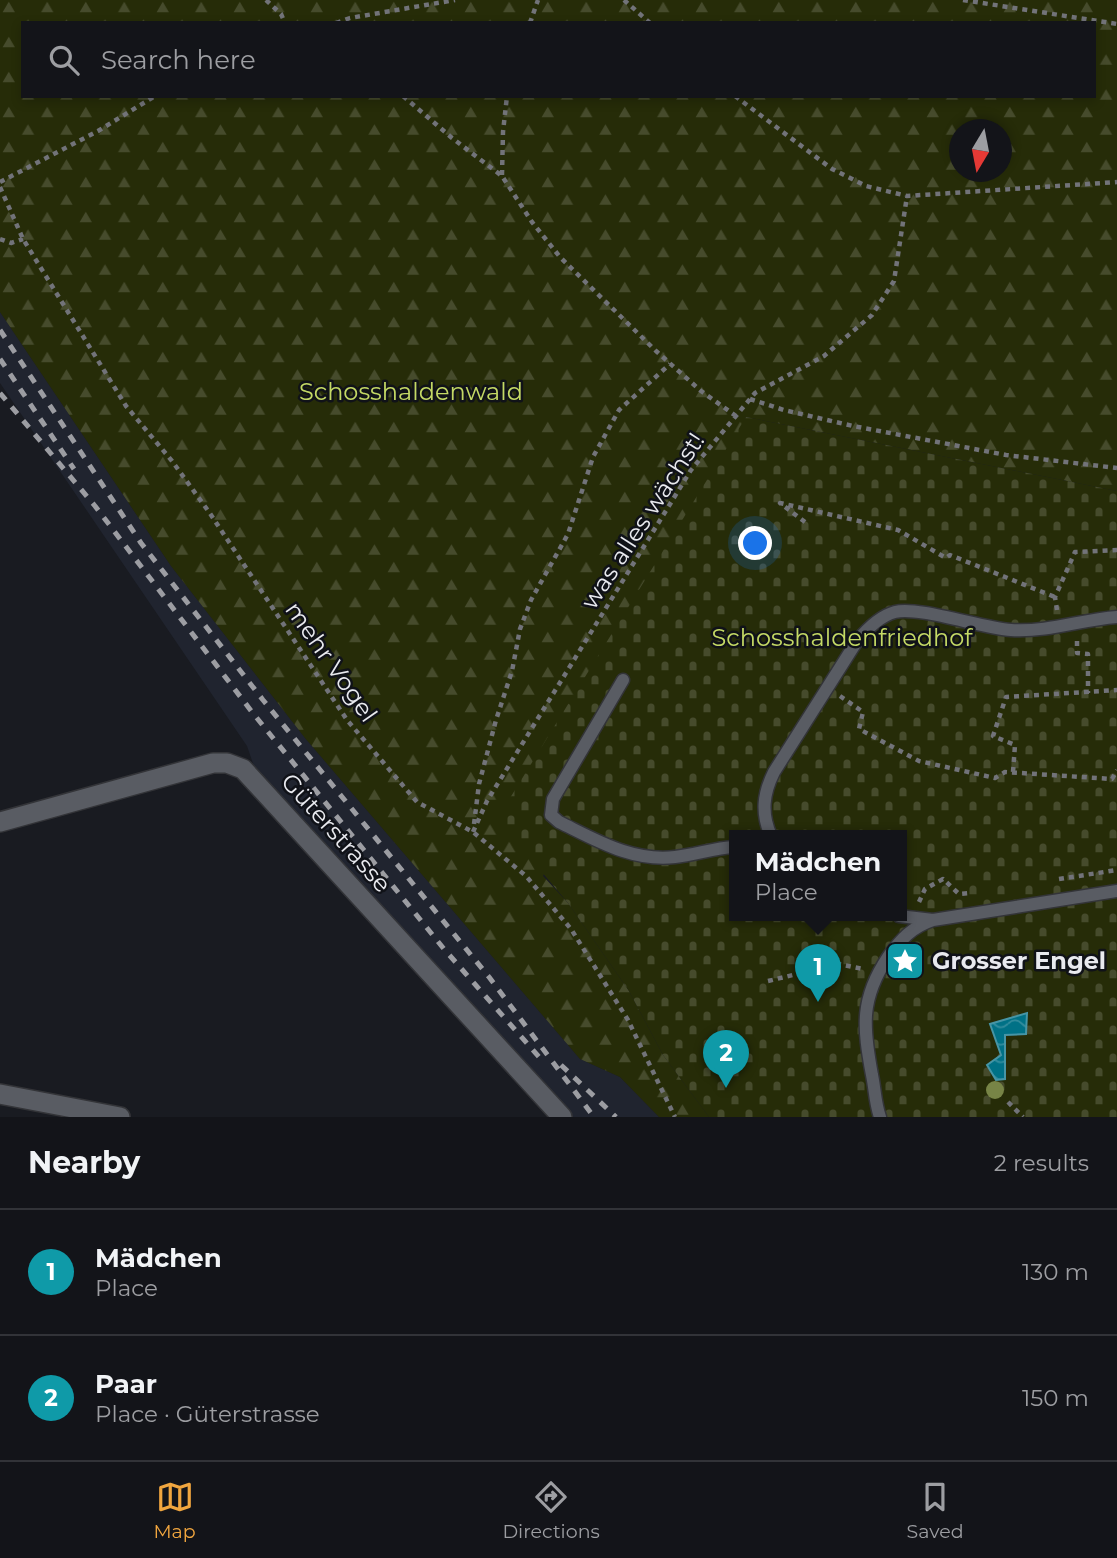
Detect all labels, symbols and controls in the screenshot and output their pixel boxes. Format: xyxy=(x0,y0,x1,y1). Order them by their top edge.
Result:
search box xyxy=(21,21,1096,98)
icon: search xyxy=(45,41,83,79)
text: Search here xyxy=(101,44,256,76)
north arrow xyxy=(949,119,1012,182)
park label: Schosshaldenwald xyxy=(299,377,523,406)
street label: was alles wächst! xyxy=(575,427,710,614)
your location xyxy=(738,526,772,560)
street label: mehr Vogel xyxy=(279,596,383,727)
park label: Schosshaldenfriedhof xyxy=(712,623,973,652)
street label: Güterstrasse xyxy=(275,767,397,898)
popup xyxy=(729,830,907,921)
text: Mädchen xyxy=(755,846,881,878)
text: Place xyxy=(755,878,818,906)
place icon: Grosser Engel xyxy=(884,940,926,982)
pin: 1 xyxy=(795,944,841,1002)
place label: Grosser Engel xyxy=(932,946,1106,975)
pin: 2 xyxy=(703,1030,749,1088)
text: Nearby xyxy=(28,1144,140,1181)
text: 2 results xyxy=(994,1149,1089,1177)
text: Mädchen xyxy=(95,1242,222,1274)
text: 1 xyxy=(46,1258,56,1286)
text: 130 m xyxy=(1022,1258,1089,1286)
text: Place xyxy=(95,1274,158,1302)
text: Paar xyxy=(95,1368,157,1400)
text: 2 xyxy=(44,1384,58,1412)
text: 150 m xyxy=(1022,1384,1089,1412)
text: Place · Güterstrasse xyxy=(95,1400,320,1428)
tab: Map xyxy=(153,1478,196,1543)
tab: Directions xyxy=(502,1478,600,1543)
tab: Saved xyxy=(907,1478,964,1543)

